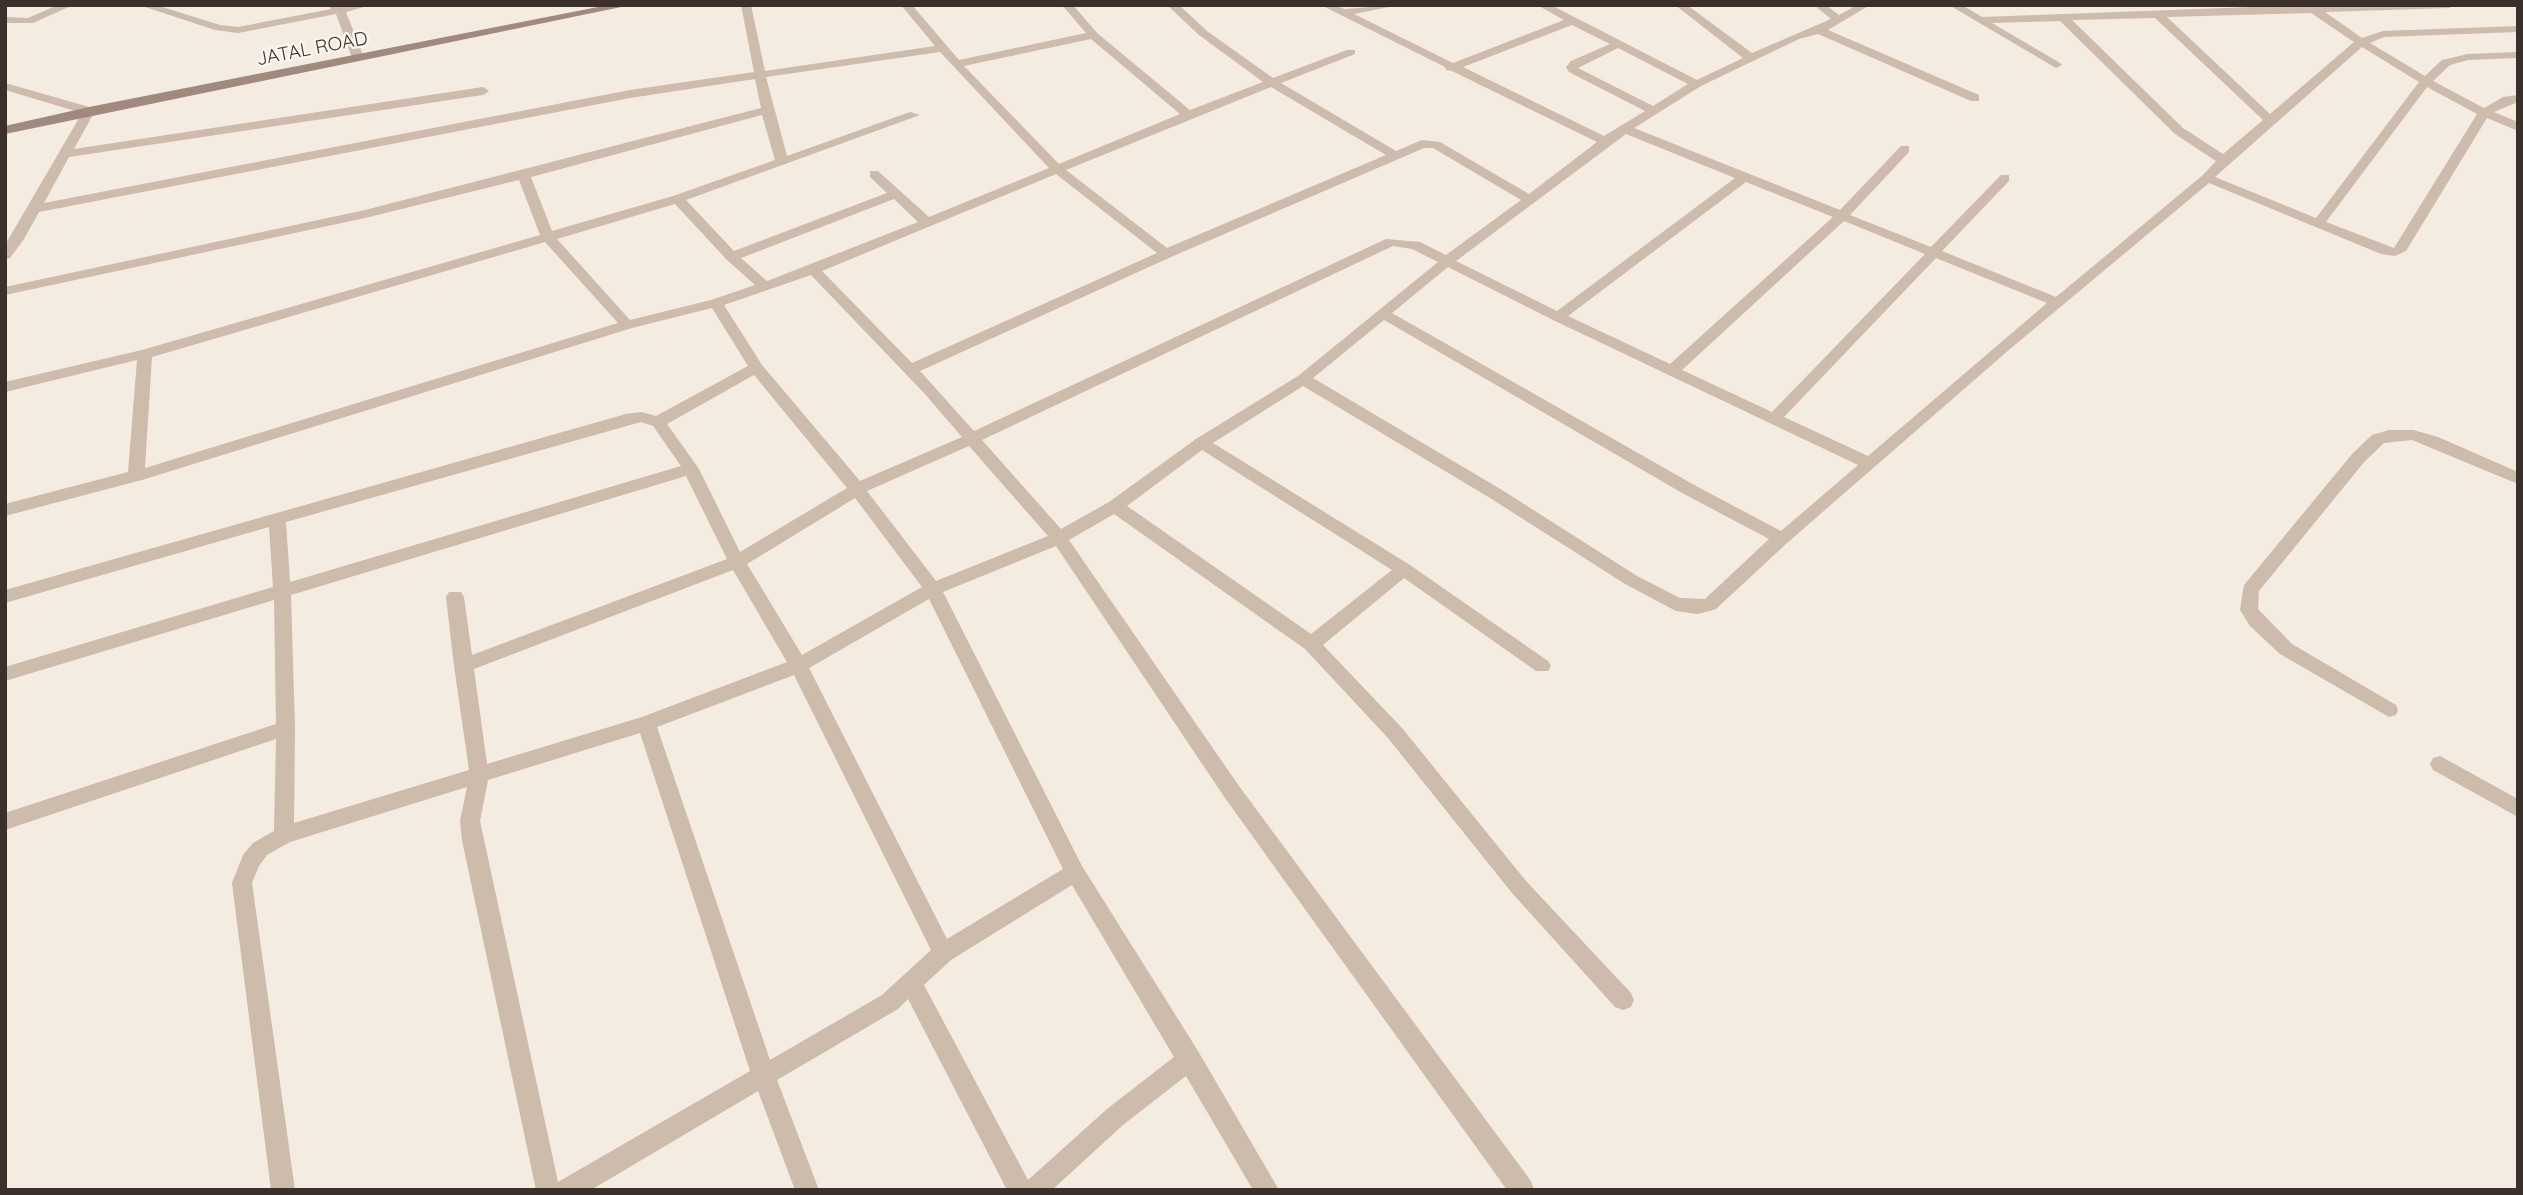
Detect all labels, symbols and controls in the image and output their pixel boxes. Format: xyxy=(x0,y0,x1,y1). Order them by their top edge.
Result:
street label: JATAL ROAD xyxy=(254,27,370,71)

